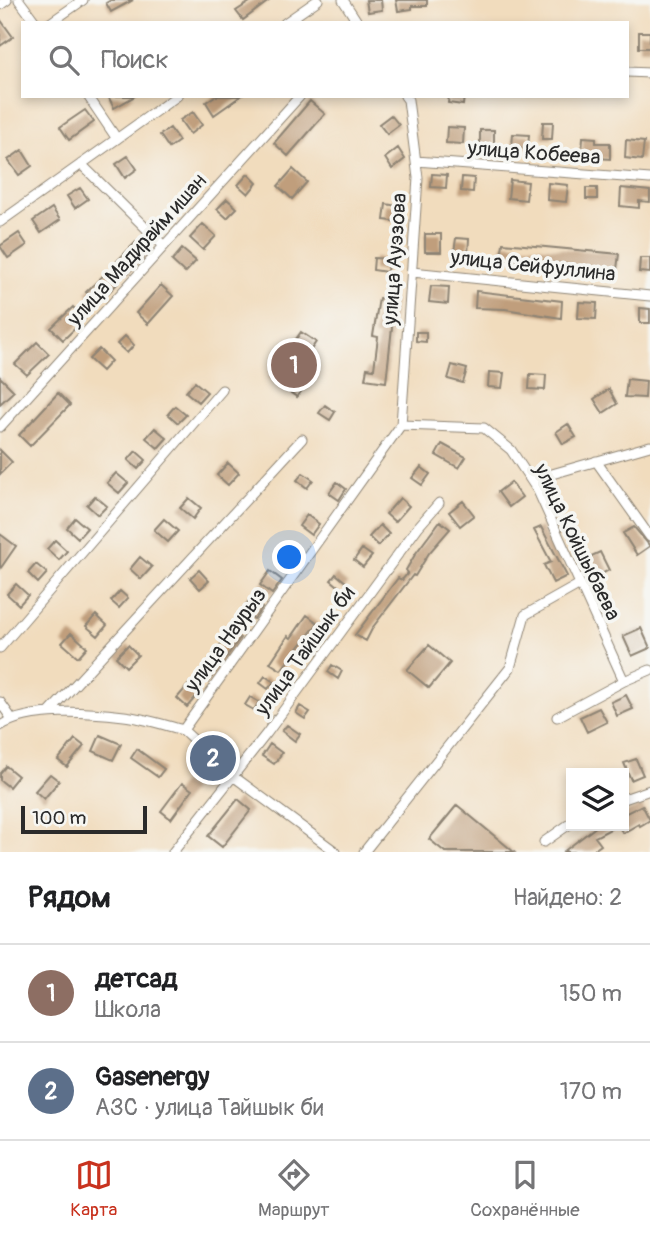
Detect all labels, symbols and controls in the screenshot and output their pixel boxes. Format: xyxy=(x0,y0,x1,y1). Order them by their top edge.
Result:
search box xyxy=(21,21,629,98)
icon: search xyxy=(45,41,83,79)
text: Поиск xyxy=(101,44,169,76)
street label: улица Кобеева xyxy=(466,135,601,171)
street label: улица Мадирайм ишан xyxy=(61,168,213,333)
street label: улица Ауэзова xyxy=(377,192,413,327)
street label: улица Сейфуллина xyxy=(448,244,617,288)
pin: 1 xyxy=(271,339,317,391)
street label: улица Койшыбаева xyxy=(527,458,627,625)
your location xyxy=(272,540,306,574)
street label: улица Тайшык би xyxy=(248,581,361,722)
street label: улица Наурыз xyxy=(179,583,273,698)
pin: 2 xyxy=(190,732,236,784)
map controls xyxy=(566,768,629,831)
button: layers xyxy=(566,768,629,831)
scale bar xyxy=(21,803,147,835)
text: 100 m xyxy=(32,806,86,830)
text: Рядом xyxy=(28,879,111,916)
text: Найдено: 2 xyxy=(513,883,622,912)
text: детсад xyxy=(95,963,177,995)
text: 1 xyxy=(47,979,56,1008)
text: 150 m xyxy=(559,979,622,1008)
text: Школа xyxy=(95,995,161,1024)
text: Gasenergy xyxy=(95,1061,209,1093)
text: 2 xyxy=(45,1077,57,1106)
text: 170 m xyxy=(560,1077,622,1106)
text: АЗС · улица Тайшык би xyxy=(95,1093,323,1122)
tab: Карта xyxy=(70,1156,117,1222)
tab: Маршрут xyxy=(258,1156,330,1222)
tab: Сохранённые xyxy=(470,1156,580,1222)

